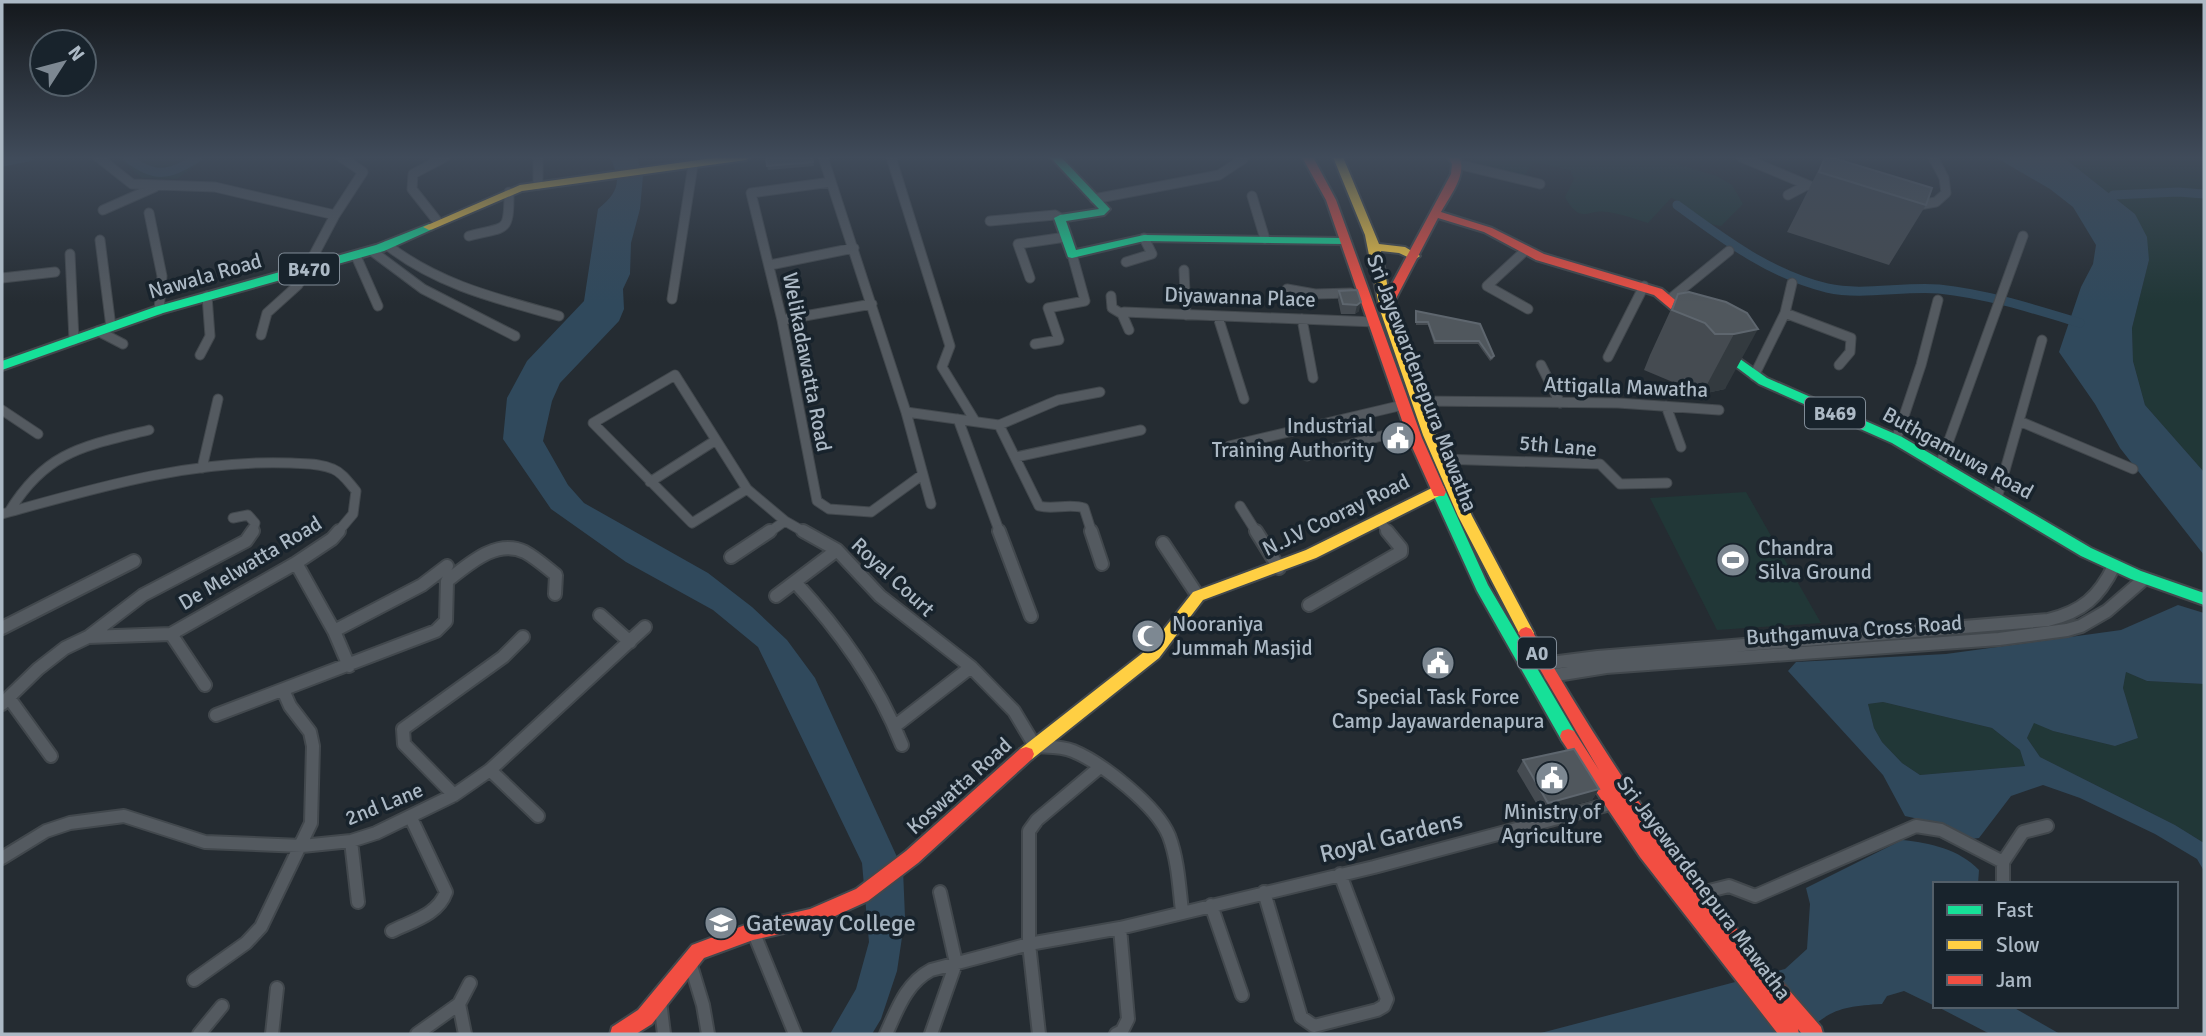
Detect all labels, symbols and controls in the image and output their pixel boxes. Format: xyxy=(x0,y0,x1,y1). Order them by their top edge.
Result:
north arrow xyxy=(28,28,98,98)
text: N xyxy=(62,41,90,66)
street label: Nawala Road xyxy=(145,247,265,305)
street label: Sri Jayewardenepura Mawatha xyxy=(1361,251,1483,515)
road number: B470 xyxy=(279,254,339,284)
street label: Welikadawatta Road xyxy=(777,270,837,454)
street label: Diyawanna Place xyxy=(1164,281,1316,313)
street label: Attigalla Mawatha xyxy=(1543,371,1709,403)
road number: B469 xyxy=(1805,398,1865,428)
street label: Buthgamuwa Road xyxy=(1878,401,2038,505)
place label: Industrial Training Authority xyxy=(1212,413,1374,463)
public building icon: Industrial Training Authority xyxy=(1379,419,1417,457)
street label: 5th Lane xyxy=(1518,430,1598,462)
street label: N.J.V Cooray Road xyxy=(1258,468,1414,562)
street label: De Melwatta Road xyxy=(174,510,326,616)
street label: Royal Court xyxy=(846,532,940,622)
place label: Chandra Silva Ground xyxy=(1758,535,1872,585)
sports icon: Chandra Silva Ground xyxy=(1714,541,1752,579)
street label: Buthgamuva Cross Road xyxy=(1745,609,1963,651)
place label: Nooraniya Jummah Masjid xyxy=(1172,611,1313,661)
mosque icon: Nooraniya Jummah Masjid xyxy=(1129,617,1167,655)
road number: A0 xyxy=(1518,638,1556,668)
public building icon: Special Task Force Camp Jayawardenapura xyxy=(1419,644,1457,682)
place label: Special Task Force Camp Jayawardenapura xyxy=(1332,684,1544,734)
street label: Koswatta Road xyxy=(901,732,1017,840)
public building icon: Ministry of Agriculture xyxy=(1533,759,1571,797)
street label: Sri Jayewardenepura Mawatha xyxy=(1611,771,1797,1005)
street label: 2nd Lane xyxy=(341,777,427,831)
place label: Ministry of Agriculture xyxy=(1501,799,1603,849)
street label: Royal Gardens xyxy=(1316,805,1466,869)
legend xyxy=(1933,882,2178,1008)
text: Fast xyxy=(1996,897,2033,923)
school or university icon: Gateway College xyxy=(702,904,740,942)
place label: Gateway College xyxy=(746,908,916,938)
text: Slow xyxy=(1996,932,2040,958)
text: Jam xyxy=(1996,967,2032,993)

